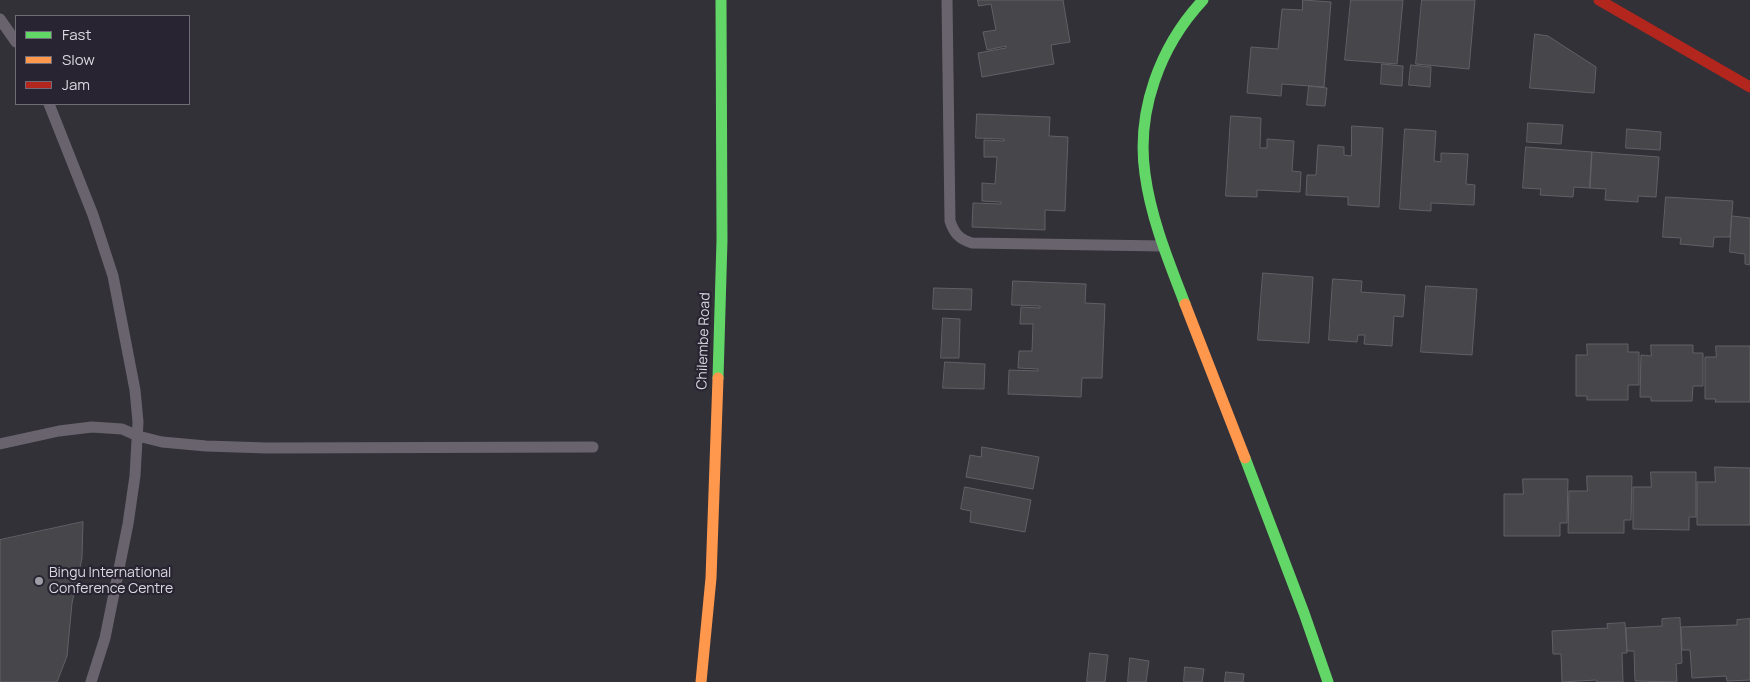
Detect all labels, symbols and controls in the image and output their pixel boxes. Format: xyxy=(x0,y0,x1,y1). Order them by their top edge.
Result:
legend xyxy=(15,15,190,105)
text: Fast xyxy=(62,24,91,45)
text: Slow xyxy=(62,49,95,70)
text: Jam xyxy=(62,74,90,95)
street label: Chilembe Road xyxy=(694,292,714,390)
place label: Bingu International Conference Centre xyxy=(49,565,173,598)
marker: Bingu International Conference Centre xyxy=(33,575,45,587)

